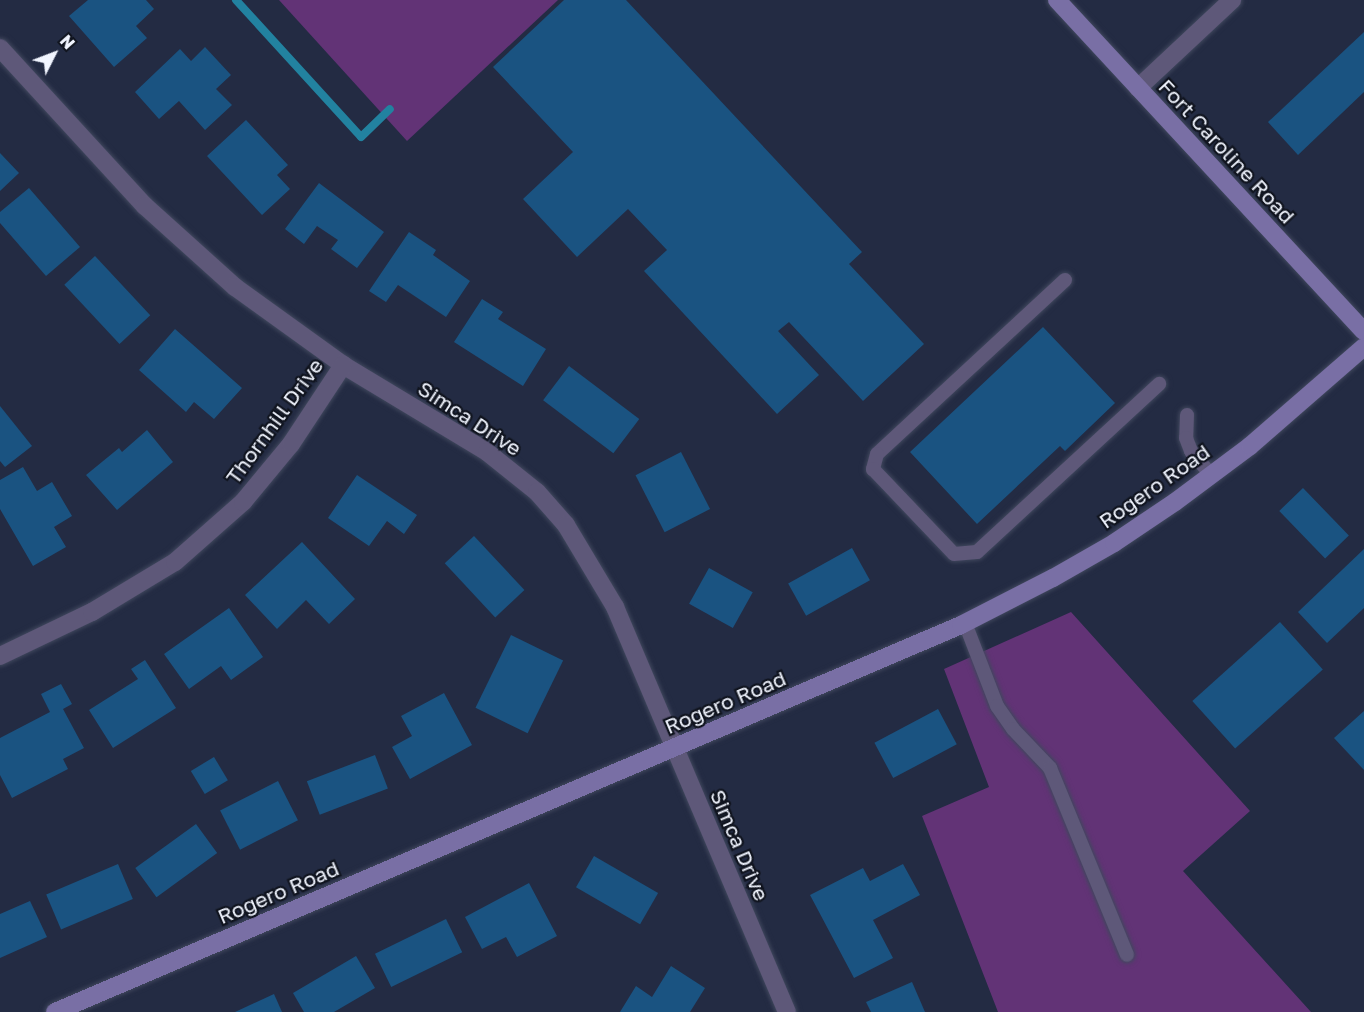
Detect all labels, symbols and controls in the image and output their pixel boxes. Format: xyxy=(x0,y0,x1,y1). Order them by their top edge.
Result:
north arrow xyxy=(24,24,84,84)
text: N xyxy=(56,31,79,53)
street label: Fort Caroline Road xyxy=(1154,74,1300,228)
street label: Thornhill Drive xyxy=(220,353,328,489)
street label: Simca Drive xyxy=(414,375,526,461)
street label: Rogero Road xyxy=(1094,439,1214,533)
street label: Rogero Road xyxy=(661,665,789,739)
street label: Simca Drive xyxy=(705,786,775,904)
street label: Rogero Road xyxy=(214,855,342,929)

